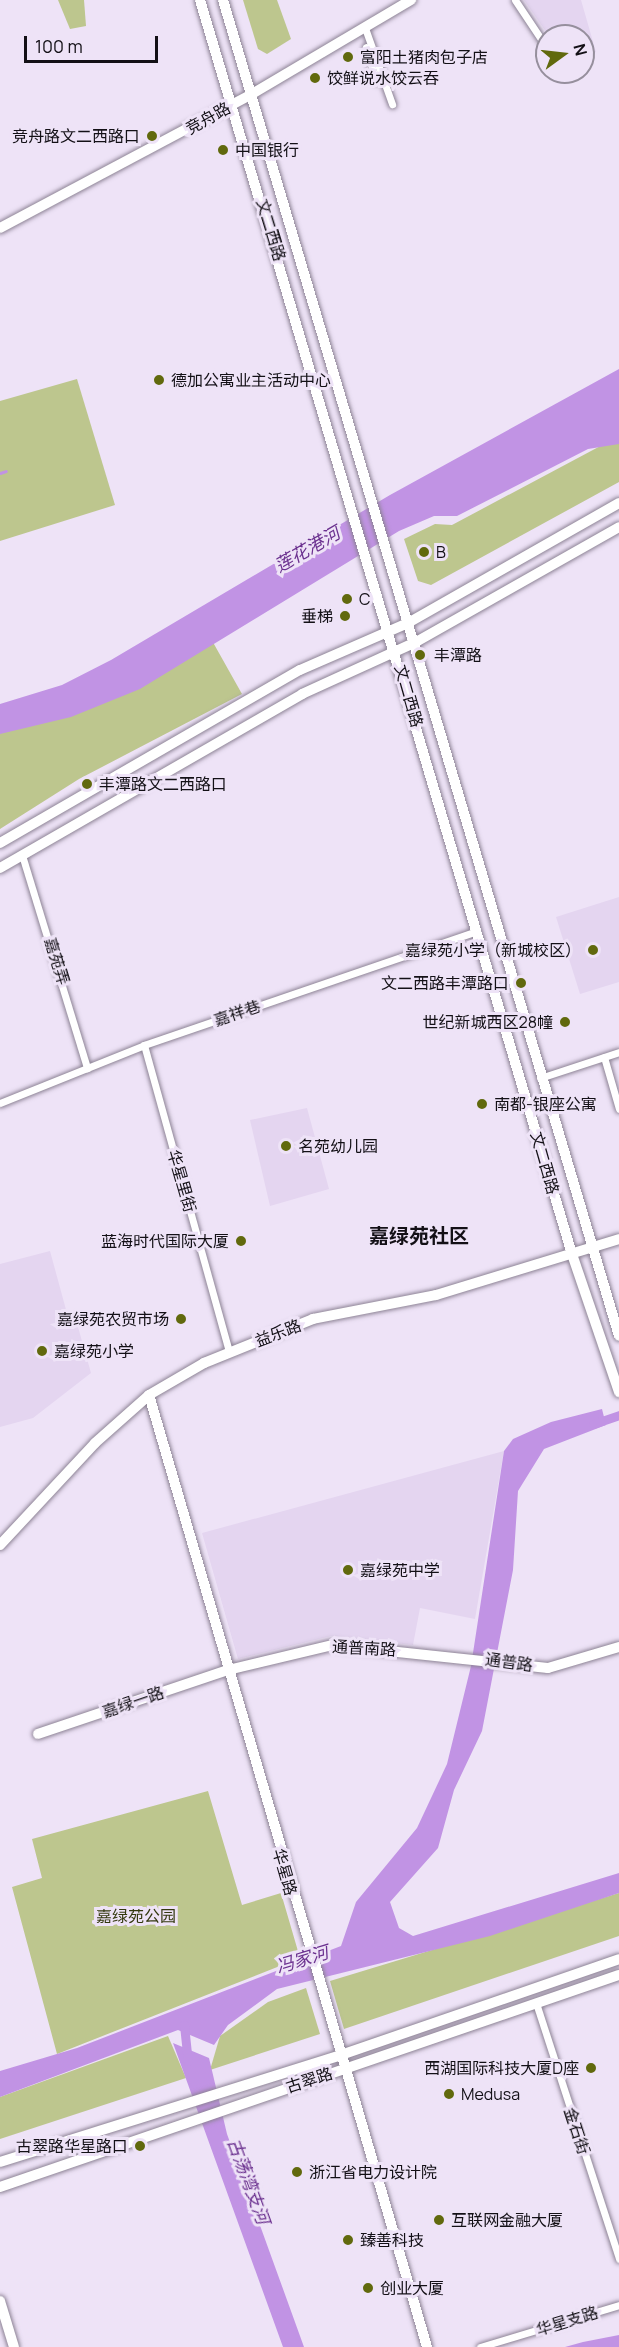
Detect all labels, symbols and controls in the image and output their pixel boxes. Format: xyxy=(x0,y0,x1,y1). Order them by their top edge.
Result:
scale bar xyxy=(27,24,160,62)
north arrow xyxy=(535,24,595,84)
text: 100 m xyxy=(35,34,83,58)
text: N xyxy=(568,41,593,58)
place label: 富阳土猪肉包子店 xyxy=(360,47,488,67)
marker: 富阳土猪肉包子店 xyxy=(341,50,355,64)
place label: 饺鲜说水饺云吞 xyxy=(327,68,439,88)
marker: 饺鲜说水饺云吞 xyxy=(308,71,322,85)
street label: 竞舟路 xyxy=(182,98,234,138)
place label: 竞舟路文二西路口 xyxy=(12,126,140,146)
marker: 竞舟路文二西路口 xyxy=(145,129,159,143)
place label: 中国银行 xyxy=(235,140,299,160)
marker: 中国银行 xyxy=(216,143,230,157)
street label: 文二西路 xyxy=(252,197,290,263)
place label: 德加公寓业主活动中心 xyxy=(171,370,331,390)
marker: 德加公寓业主活动中心 xyxy=(152,373,166,387)
water label: 莲花港河 xyxy=(270,522,344,576)
place label: B xyxy=(436,542,446,562)
marker: B xyxy=(417,545,431,559)
place label: C xyxy=(359,589,370,609)
marker: C xyxy=(340,592,354,606)
place label: 垂梯 xyxy=(301,606,333,626)
marker: 垂梯 xyxy=(338,609,352,623)
place label: 丰潭路 xyxy=(434,645,482,665)
marker: 丰潭路 xyxy=(411,646,429,664)
street label: 文二西路 xyxy=(391,663,427,729)
place label: 丰潭路文二西路口 xyxy=(99,774,227,794)
marker: 丰潭路文二西路口 xyxy=(80,777,94,791)
street label: 嘉苑弄 xyxy=(41,935,73,987)
place label: 嘉绿苑小学（新城校区） xyxy=(405,940,581,960)
marker: 嘉绿苑小学（新城校区） xyxy=(586,943,600,957)
place label: 文二西路丰潭路口 xyxy=(381,973,509,993)
marker: 文二西路丰潭路口 xyxy=(514,976,528,990)
street label: 嘉祥巷 xyxy=(211,996,263,1030)
place label: 世纪新城西区28幢 xyxy=(423,1012,553,1032)
marker: 世纪新城西区28幢 xyxy=(558,1015,572,1029)
place label: 南都-银座公寓 xyxy=(494,1094,597,1114)
marker: 南都-银座公寓 xyxy=(475,1097,489,1111)
street label: 文二西路 xyxy=(527,1130,563,1196)
place label: 名苑幼儿园 xyxy=(298,1136,378,1156)
marker: 名苑幼儿园 xyxy=(279,1139,293,1153)
street label: 华星里街 xyxy=(164,1148,200,1214)
district label: 嘉绿苑社区 xyxy=(369,1223,469,1247)
place label: 蓝海时代国际大厦 xyxy=(101,1231,229,1251)
marker: 蓝海时代国际大厦 xyxy=(234,1234,248,1248)
place label: 嘉绿苑农贸市场 xyxy=(57,1309,169,1329)
marker: 嘉绿苑农贸市场 xyxy=(174,1312,188,1326)
street label: 益乐路 xyxy=(252,1315,304,1351)
place label: 嘉绿苑小学 xyxy=(54,1341,134,1361)
marker: 嘉绿苑小学 xyxy=(35,1344,49,1358)
place label: 嘉绿苑中学 xyxy=(360,1560,440,1580)
marker: 嘉绿苑中学 xyxy=(341,1563,355,1577)
street label: 通普南路 xyxy=(332,1637,396,1659)
street label: 通普路 xyxy=(484,1649,534,1675)
street label: 嘉绿一路 xyxy=(100,1683,166,1721)
street label: 华星路 xyxy=(269,1846,301,1898)
park label: 嘉绿苑公园 xyxy=(96,1906,176,1926)
water label: 冯家河 xyxy=(273,1941,331,1977)
place label: 西湖国际科技大厦D座 xyxy=(424,2058,579,2078)
marker: 西湖国际科技大厦D座 xyxy=(584,2061,598,2075)
street label: 古翠路 xyxy=(283,2063,335,2097)
place label: Medusa xyxy=(461,2084,520,2104)
marker: Medusa xyxy=(442,2087,456,2101)
street label: 金石街 xyxy=(560,2105,594,2157)
water label: 古荡湾支河 xyxy=(223,2135,275,2227)
place label: 古翠路华星路口 xyxy=(16,2136,128,2156)
marker: 古翠路华星路口 xyxy=(133,2139,147,2153)
place label: 浙江省电力设计院 xyxy=(309,2162,437,2182)
marker: 浙江省电力设计院 xyxy=(290,2165,304,2179)
place label: 互联网金融大厦 xyxy=(451,2210,563,2230)
marker: 互联网金融大厦 xyxy=(432,2213,446,2227)
place label: 臻善科技 xyxy=(360,2230,424,2250)
marker: 臻善科技 xyxy=(341,2233,355,2247)
place label: 创业大厦 xyxy=(380,2278,444,2298)
marker: 创业大厦 xyxy=(361,2281,375,2295)
street label: 华星支路 xyxy=(534,2302,600,2340)

